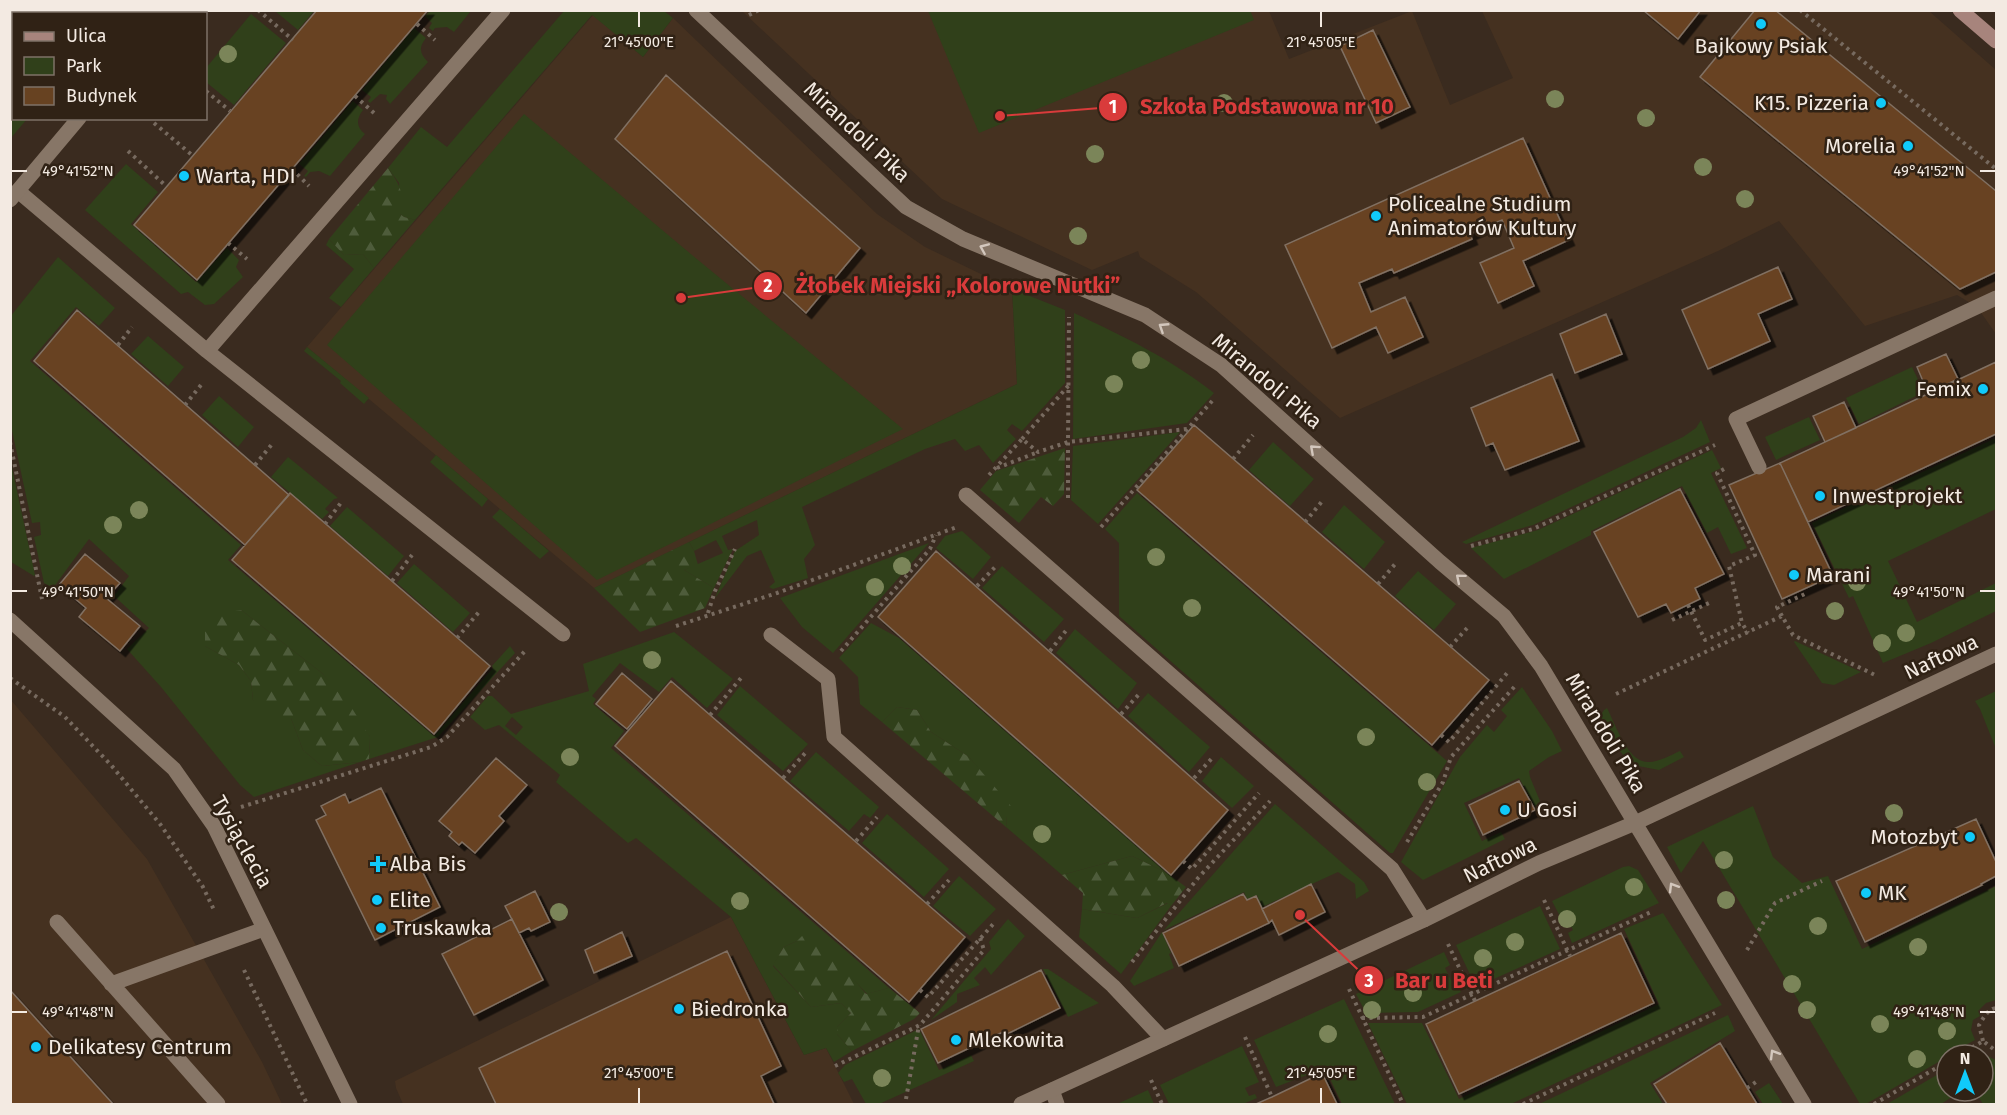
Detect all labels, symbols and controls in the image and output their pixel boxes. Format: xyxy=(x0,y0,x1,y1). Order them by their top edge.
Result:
legend xyxy=(12,12,207,120)
marker: Bajkowy Psiak xyxy=(1754,17,1768,31)
text: Ulica xyxy=(66,25,106,47)
text: 21°45'00"E xyxy=(604,33,674,51)
text: 21°45'05"E xyxy=(1287,33,1355,51)
place label: Bajkowy Psiak xyxy=(1694,33,1828,59)
text: Park xyxy=(66,55,102,77)
street label: Mirandoli Pika xyxy=(798,76,916,188)
text: Budynek xyxy=(66,85,137,107)
callout: Szkoła Podstawowa nr 10 xyxy=(1098,87,1406,127)
place label: K15. Pizzeria xyxy=(1754,90,1869,116)
text: Szkoła Podstawowa nr 10 xyxy=(1140,93,1394,120)
text: 1 xyxy=(1109,96,1117,118)
marker: K15. Pizzeria xyxy=(1874,96,1888,110)
place label: Morelia xyxy=(1825,133,1896,159)
marker: Morelia xyxy=(1901,139,1915,153)
text: 49°41'52"N xyxy=(42,162,114,180)
text: 49°41'52"N xyxy=(1893,162,1965,180)
place label: Warta, HDI xyxy=(196,163,296,189)
marker: Warta, HDI xyxy=(177,169,191,183)
place label: Policealne Studium Animatorów Kultury xyxy=(1388,191,1577,241)
marker: Policealne Studium Animatorów Kultury xyxy=(1369,209,1383,223)
one-way arrow xyxy=(980,243,991,255)
callout: Żłobek Miejski „Kolorowe Nutki” xyxy=(753,266,1132,306)
text: Żłobek Miejski „Kolorowe Nutki” xyxy=(796,272,1121,299)
text: 2 xyxy=(763,275,773,297)
one-way arrow xyxy=(1158,323,1169,334)
street label: Mirandoli Pika xyxy=(1207,327,1327,435)
place label: Femix xyxy=(1916,376,1972,402)
marker: Femix xyxy=(1976,382,1990,396)
one-way arrow xyxy=(1310,445,1321,456)
place label: Inwestprojekt xyxy=(1832,483,1963,509)
marker: Inwestprojekt xyxy=(1813,489,1827,503)
place label: Marani xyxy=(1806,562,1871,588)
marker: Marani xyxy=(1787,568,1801,582)
one-way arrow xyxy=(1456,575,1467,586)
text: 49°41'50"N xyxy=(42,583,114,601)
text: 49°41'50"N xyxy=(1893,583,1965,601)
street label: Naftowa xyxy=(1900,629,1982,685)
street label: Mirandoli Pika xyxy=(1560,668,1652,798)
street label: Tysiąclecia xyxy=(206,791,278,893)
place label: U Gosi xyxy=(1517,797,1578,823)
marker: U Gosi xyxy=(1498,803,1512,817)
place label: Motozbyt xyxy=(1871,824,1958,850)
marker: Motozbyt xyxy=(1963,830,1977,844)
street label: Naftowa xyxy=(1459,831,1541,889)
place label: Alba Bis xyxy=(390,851,466,877)
marker: Alba Bis xyxy=(371,857,385,871)
place label: MK xyxy=(1878,880,1907,906)
one-way arrow xyxy=(1669,883,1681,893)
marker: MK xyxy=(1859,886,1873,900)
place label: Elite xyxy=(389,887,431,913)
marker: Elite xyxy=(370,893,384,907)
place label: Truskawka xyxy=(393,915,492,941)
marker: Truskawka xyxy=(374,921,388,935)
callout: Bar u Beti xyxy=(1354,960,1505,1000)
text: Bar u Beti xyxy=(1395,967,1493,994)
text: 3 xyxy=(1363,970,1374,992)
place label: Biedronka xyxy=(691,996,788,1022)
marker: Biedronka xyxy=(672,1002,686,1016)
text: 49°41'48"N xyxy=(42,1003,114,1021)
text: 49°41'48"N xyxy=(1893,1003,1965,1021)
place label: Mlekowita xyxy=(968,1027,1065,1053)
marker: Mlekowita xyxy=(949,1033,963,1047)
place label: Delikatesy Centrum xyxy=(48,1034,232,1060)
marker: Delikatesy Centrum xyxy=(29,1040,43,1054)
north arrow xyxy=(1935,1043,1995,1103)
text: N xyxy=(1960,1049,1970,1068)
one-way arrow xyxy=(1770,1050,1781,1060)
text: 21°45'00"E xyxy=(604,1064,674,1082)
text: 21°45'05"E xyxy=(1287,1064,1355,1082)

